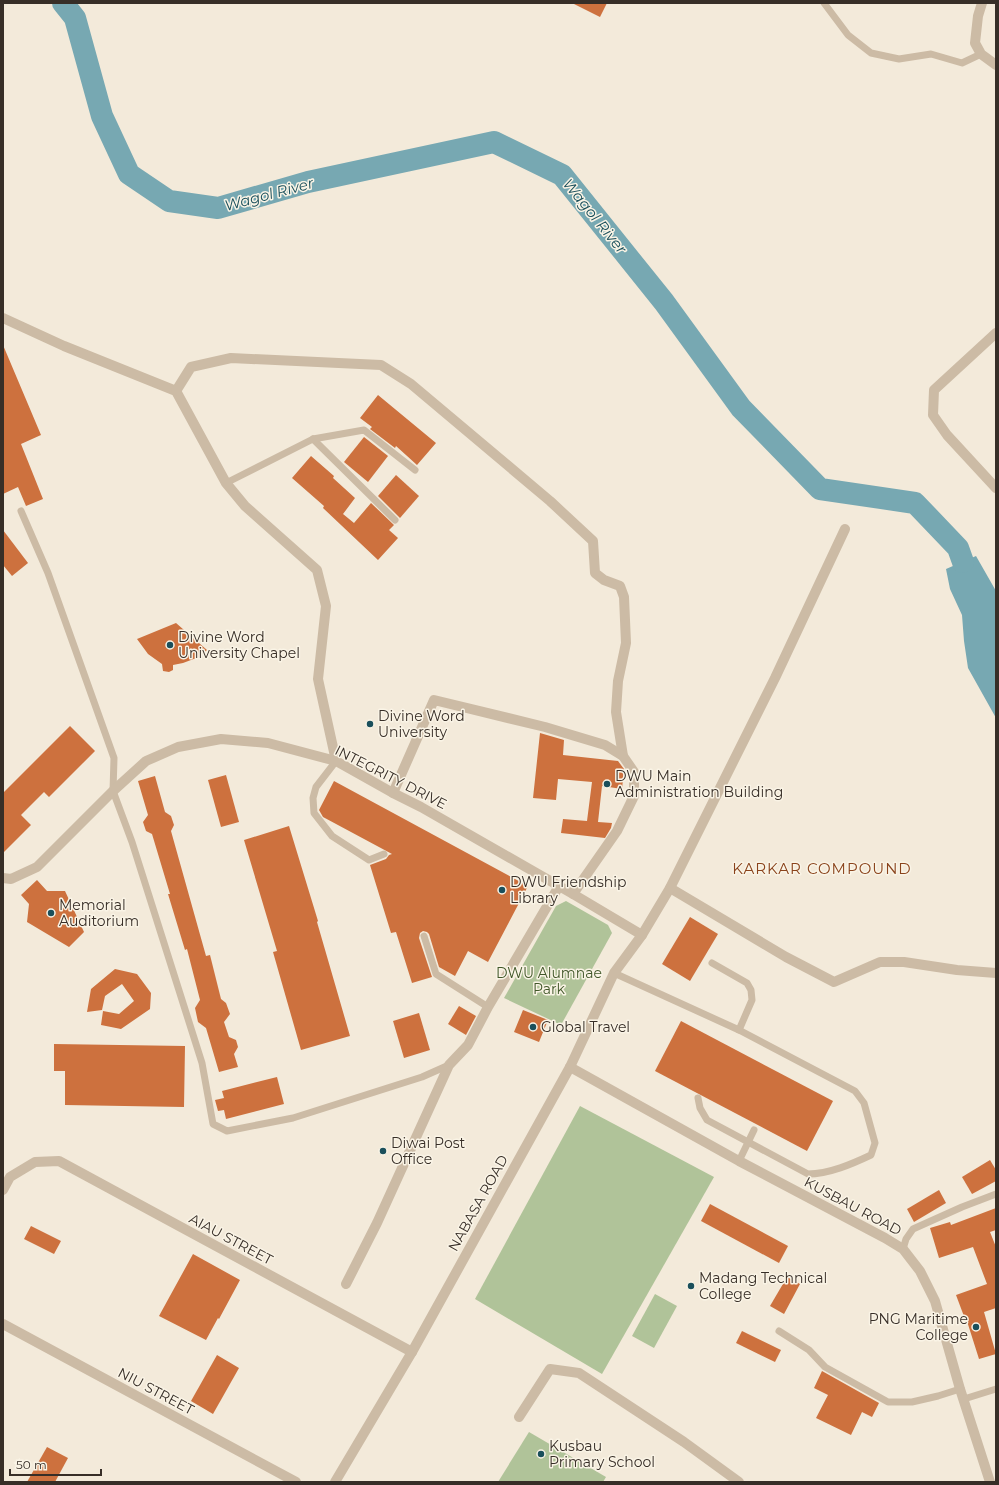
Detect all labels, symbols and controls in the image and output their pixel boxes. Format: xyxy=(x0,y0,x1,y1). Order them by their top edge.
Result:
water label: Wagol River xyxy=(222,173,316,215)
water label: Wagol River xyxy=(559,175,632,258)
place label: Divine Word University Chapel xyxy=(178,628,300,662)
marker: Divine Word University Chapel xyxy=(165,640,175,650)
place label: Divine Word University xyxy=(378,707,465,741)
marker: Divine Word University xyxy=(365,719,375,729)
street label: INTEGRITY DRIVE xyxy=(332,741,450,813)
place label: DWU Main Administration Building xyxy=(615,767,783,801)
marker: DWU Main Administration Building xyxy=(602,779,612,789)
district label: KARKAR COMPOUND xyxy=(732,859,912,878)
place label: DWU Friendship Library xyxy=(510,873,627,907)
marker: DWU Friendship Library xyxy=(497,885,507,895)
place label: Memorial Auditorium xyxy=(59,896,139,930)
marker: Memorial Auditorium xyxy=(46,908,56,918)
park label: DWU Alumnae Park xyxy=(496,964,602,998)
place label: Global Travel xyxy=(541,1018,630,1036)
marker: Global Travel xyxy=(528,1022,538,1032)
place label: Diwai Post Office xyxy=(391,1134,466,1168)
marker: Diwai Post Office xyxy=(378,1146,388,1156)
street label: NABASA ROAD xyxy=(444,1152,512,1254)
street label: KUSBAU ROAD xyxy=(801,1173,905,1239)
street label: AIAU STREET xyxy=(186,1209,276,1269)
place label: Madang Technical College xyxy=(699,1269,827,1303)
marker: Madang Technical College xyxy=(686,1281,696,1291)
place label: PNG Maritime College xyxy=(869,1310,968,1344)
marker: PNG Maritime College xyxy=(971,1322,981,1332)
street label: NIU STREET xyxy=(115,1363,197,1419)
place label: Kusbau Primary School xyxy=(549,1437,655,1471)
marker: Kusbau Primary School xyxy=(536,1449,546,1459)
scale bar xyxy=(10,1451,101,1477)
text: 50 m xyxy=(16,1457,47,1472)

